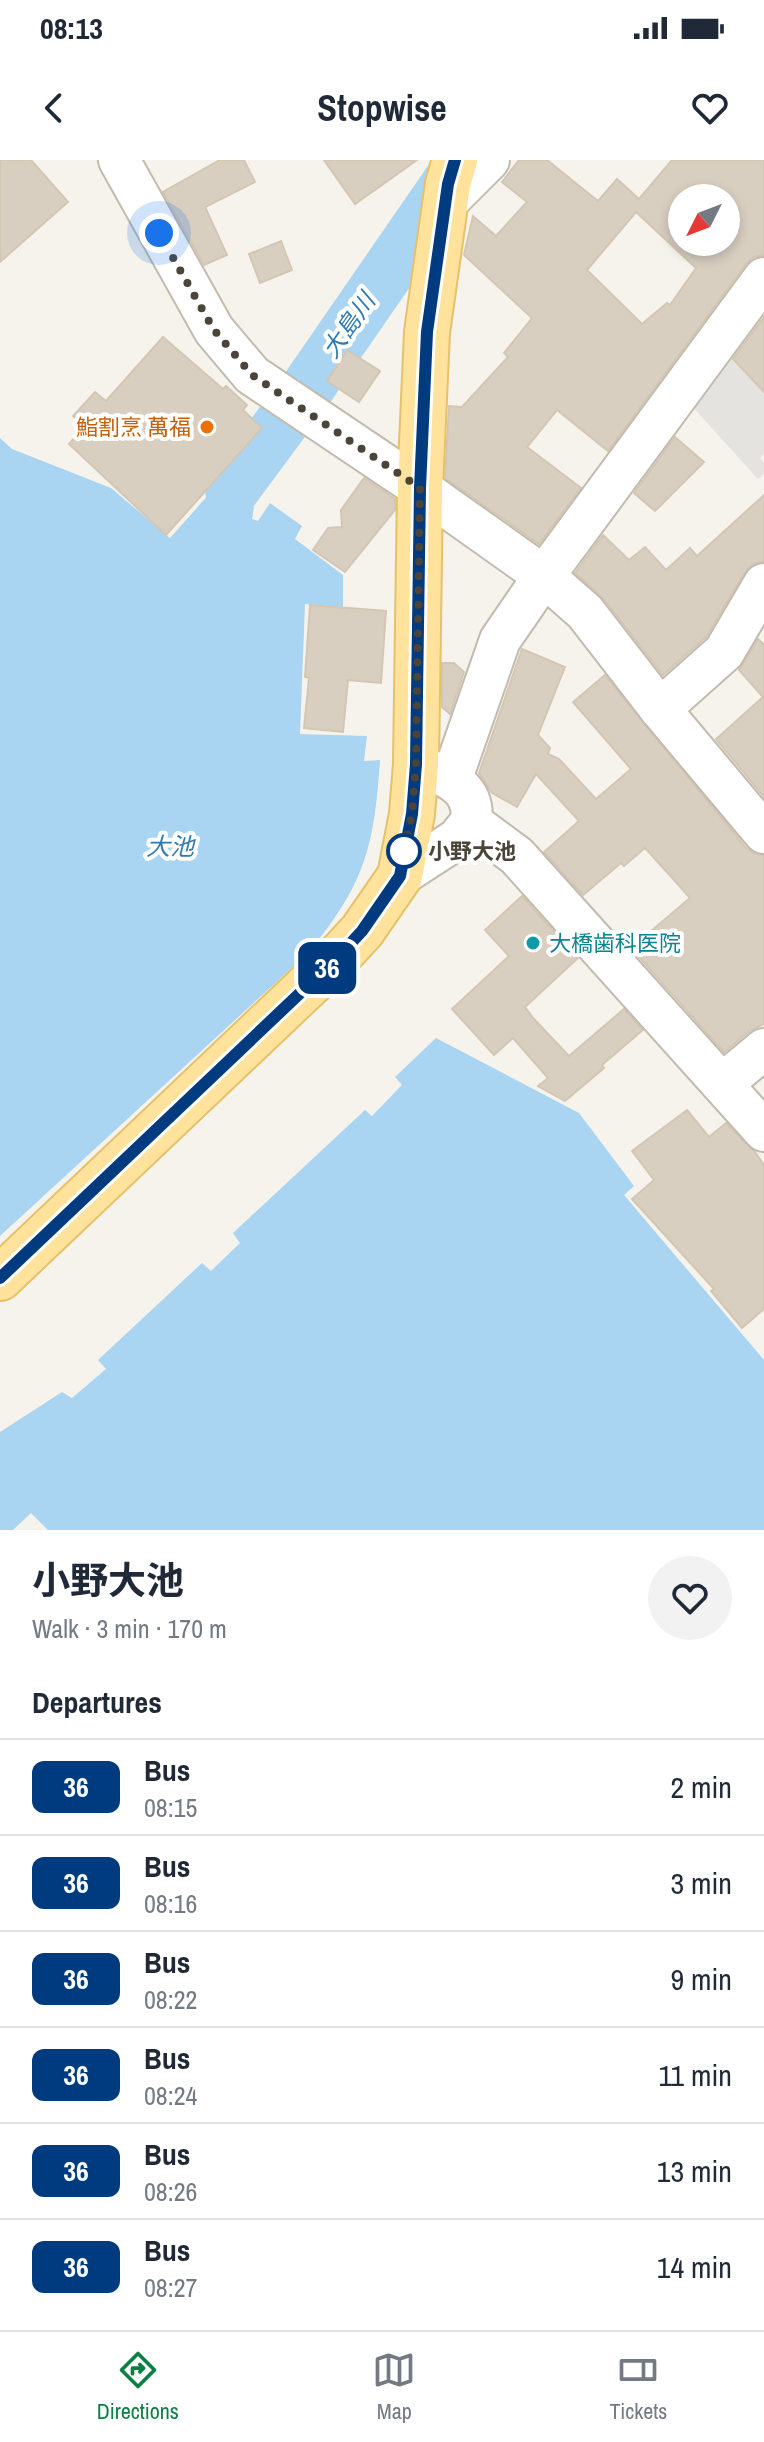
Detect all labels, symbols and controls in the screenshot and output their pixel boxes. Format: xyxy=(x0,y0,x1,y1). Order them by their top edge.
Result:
text: 08:13 xyxy=(40,8,103,48)
text: Stopwise xyxy=(317,84,447,132)
icon: back xyxy=(32,86,76,130)
icon: heart xyxy=(688,86,732,130)
north arrow xyxy=(668,184,740,256)
map controls xyxy=(668,184,740,256)
your location xyxy=(139,213,179,253)
water label: 大島川 xyxy=(314,284,383,364)
place label: 鮨割烹 萬福 xyxy=(76,412,191,442)
marker: 鮨割烹 萬福 xyxy=(198,418,216,436)
water label: 大池 xyxy=(146,830,196,862)
marker: 小野大池 xyxy=(387,834,421,868)
place label: 小野大池 xyxy=(428,836,516,866)
place label: 大橋歯科医院 xyxy=(549,928,681,958)
marker: 大橋歯科医院 xyxy=(524,934,542,952)
line badge: 36 xyxy=(291,942,363,994)
text: 36 xyxy=(314,949,340,987)
text: 小野大池 xyxy=(32,1555,184,1606)
button: heart xyxy=(648,1556,732,1640)
text: Walk · 3 min · 170 m xyxy=(32,1611,227,1646)
text: Departures xyxy=(32,1682,162,1722)
text: Bus xyxy=(144,1750,190,1790)
text: 2 min xyxy=(670,1767,732,1807)
text: 36 xyxy=(63,1768,89,1806)
text: 08:15 xyxy=(144,1790,197,1825)
text: Bus xyxy=(144,1846,190,1886)
text: 3 min xyxy=(670,1863,732,1903)
text: 36 xyxy=(63,1864,89,1902)
text: 08:16 xyxy=(144,1886,197,1921)
text: Bus xyxy=(144,1942,190,1982)
text: 9 min xyxy=(670,1959,732,1999)
text: 36 xyxy=(63,1960,89,1998)
text: 08:22 xyxy=(144,1982,197,2017)
text: Bus xyxy=(144,2038,190,2078)
text: 11 min xyxy=(659,2055,732,2095)
text: 36 xyxy=(63,2056,89,2094)
text: 08:24 xyxy=(144,2078,197,2113)
text: Bus xyxy=(144,2134,190,2174)
text: 13 min xyxy=(657,2151,732,2191)
text: 36 xyxy=(63,2152,89,2190)
text: 08:26 xyxy=(144,2174,197,2209)
text: Bus xyxy=(144,2230,190,2270)
text: 14 min xyxy=(657,2247,732,2287)
text: 36 xyxy=(63,2248,89,2286)
text: 08:27 xyxy=(144,2270,197,2305)
tab: Directions xyxy=(97,2348,179,2426)
tab: Map xyxy=(372,2348,416,2426)
tab: Tickets xyxy=(610,2348,667,2426)

